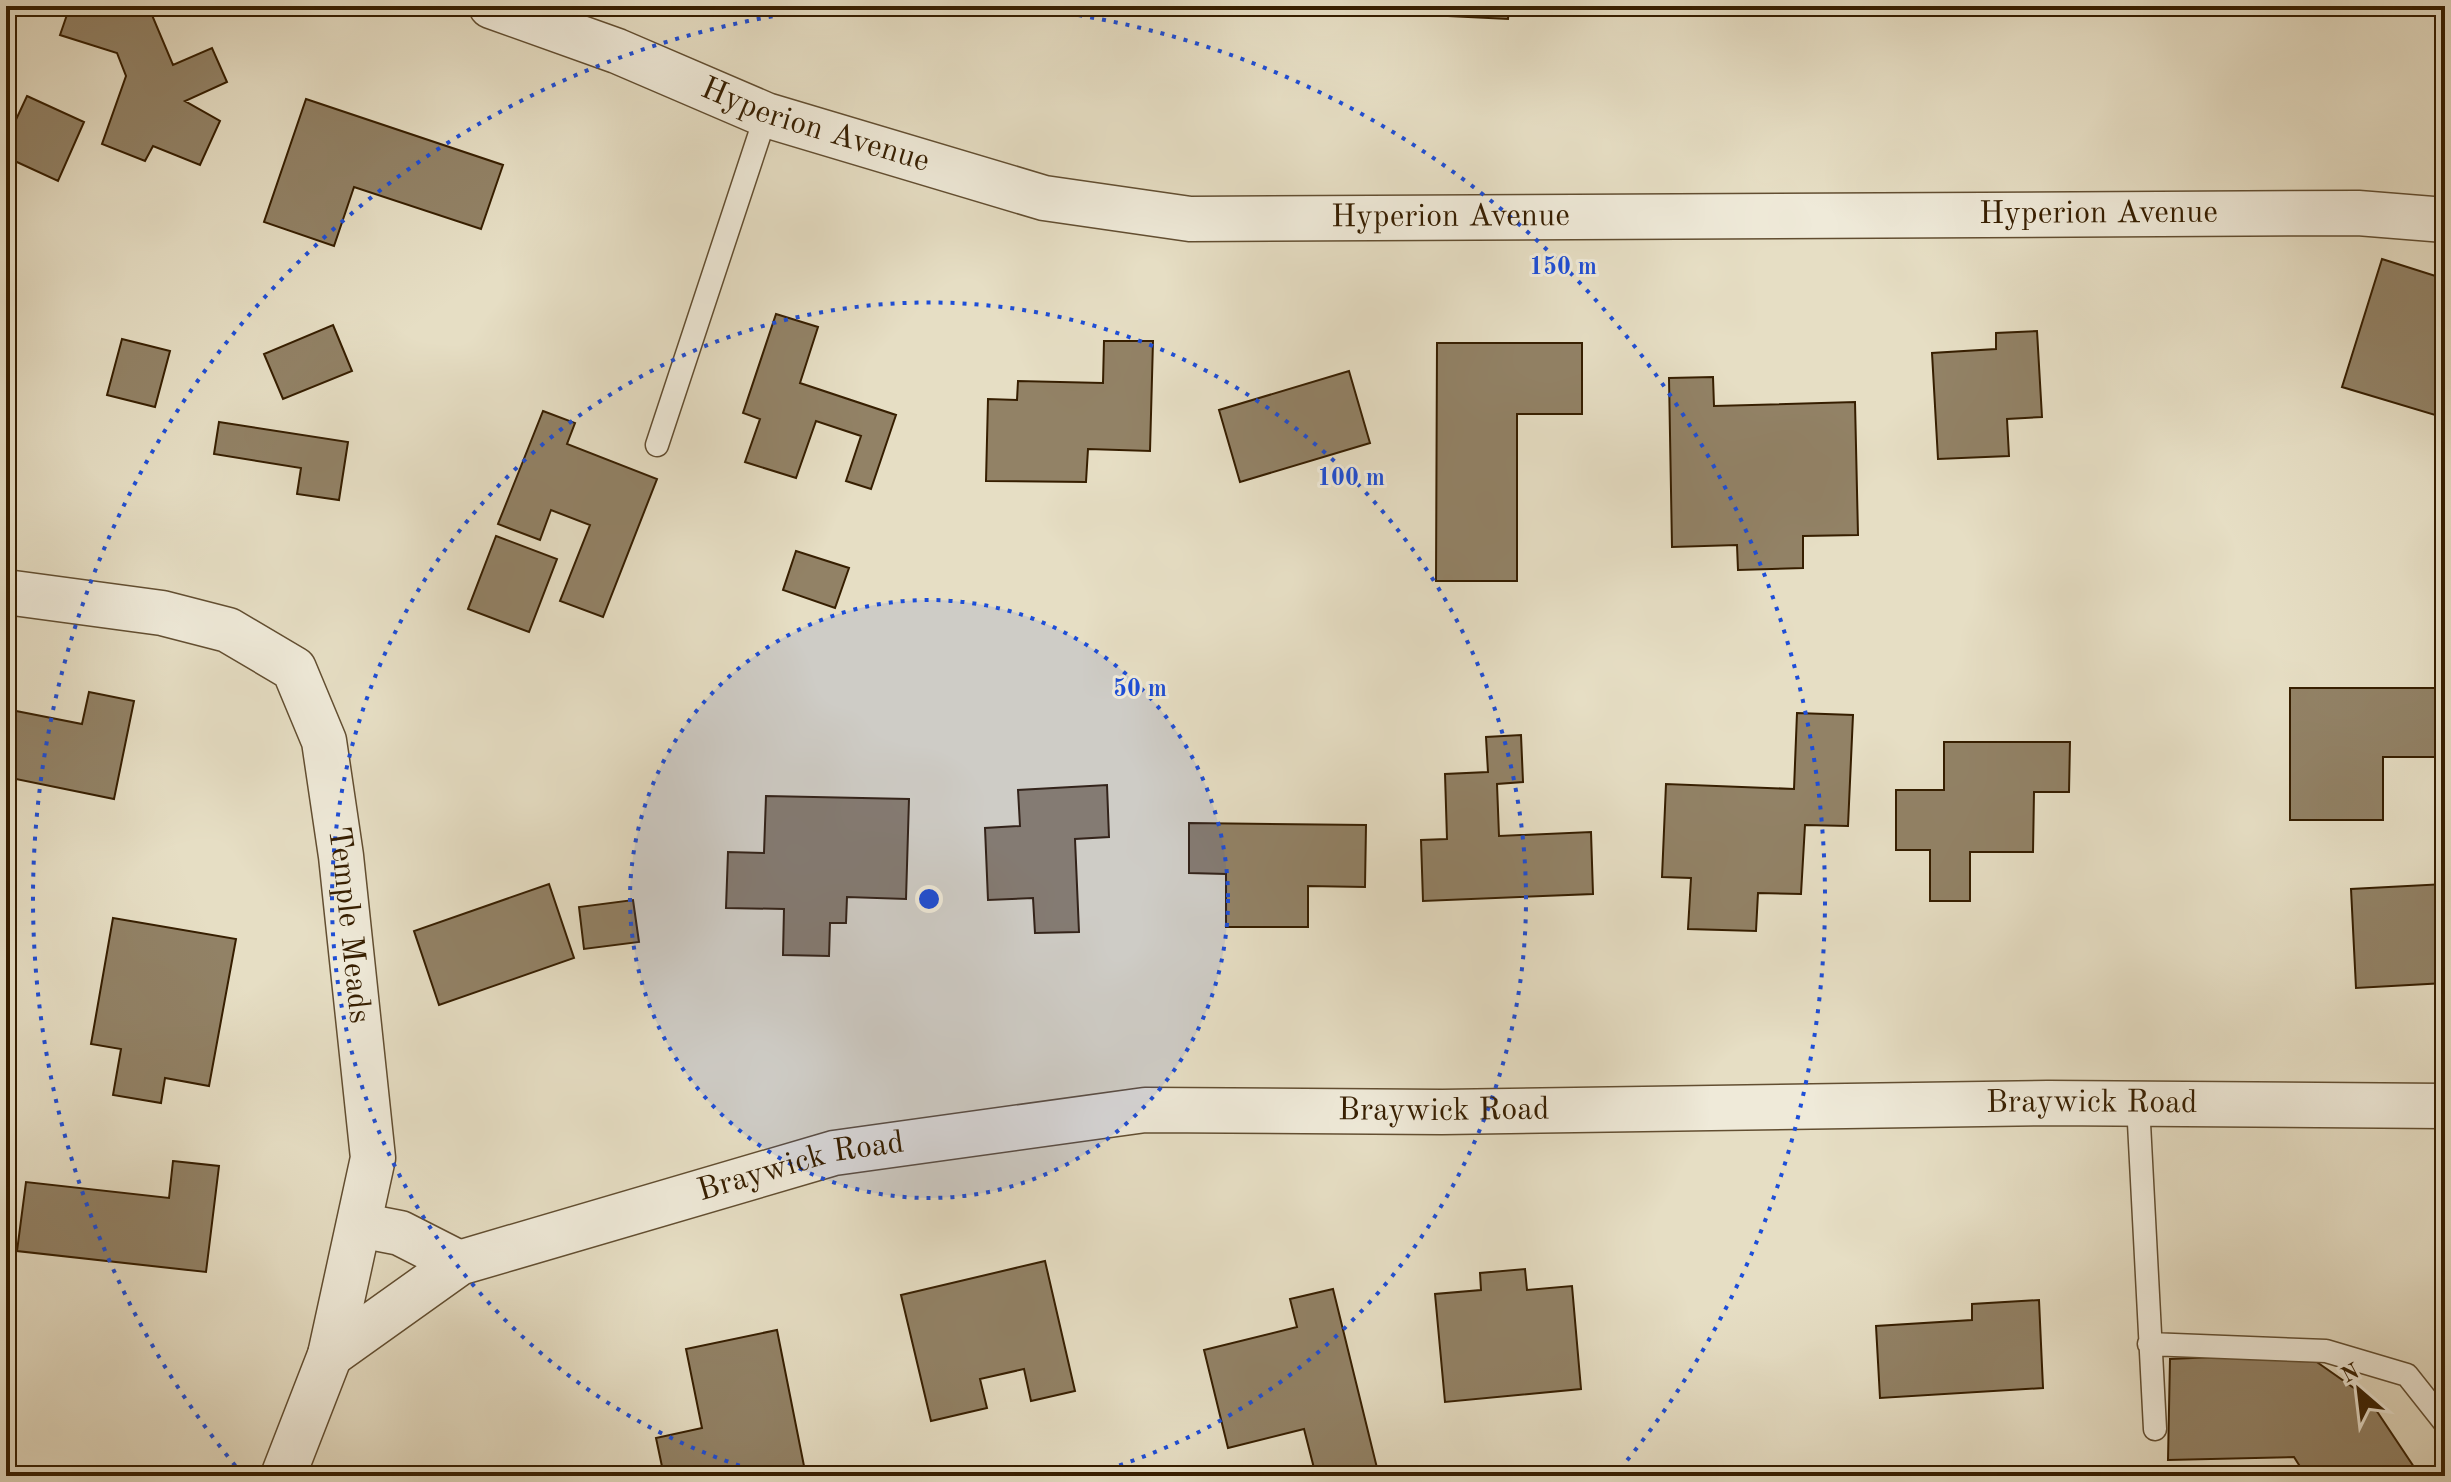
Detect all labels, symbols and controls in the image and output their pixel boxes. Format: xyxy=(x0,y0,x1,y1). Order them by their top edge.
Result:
street label: Hyperion Avenue xyxy=(696,73,933,179)
street label: Hyperion Avenue xyxy=(1979,198,2218,231)
street label: Hyperion Avenue xyxy=(1331,201,1570,234)
text: 150 m xyxy=(1529,255,1597,280)
text: 100 m xyxy=(1317,467,1385,491)
text: 50 m xyxy=(1113,677,1167,702)
street label: Temple Meads xyxy=(321,825,375,1025)
centre of rings xyxy=(915,885,943,913)
street label: Braywick Road xyxy=(1986,1087,2198,1120)
street label: Braywick Road xyxy=(1338,1094,1550,1128)
street label: Braywick Road xyxy=(694,1127,906,1208)
north arrow xyxy=(2319,1350,2399,1430)
text: N xyxy=(2338,1360,2363,1388)

